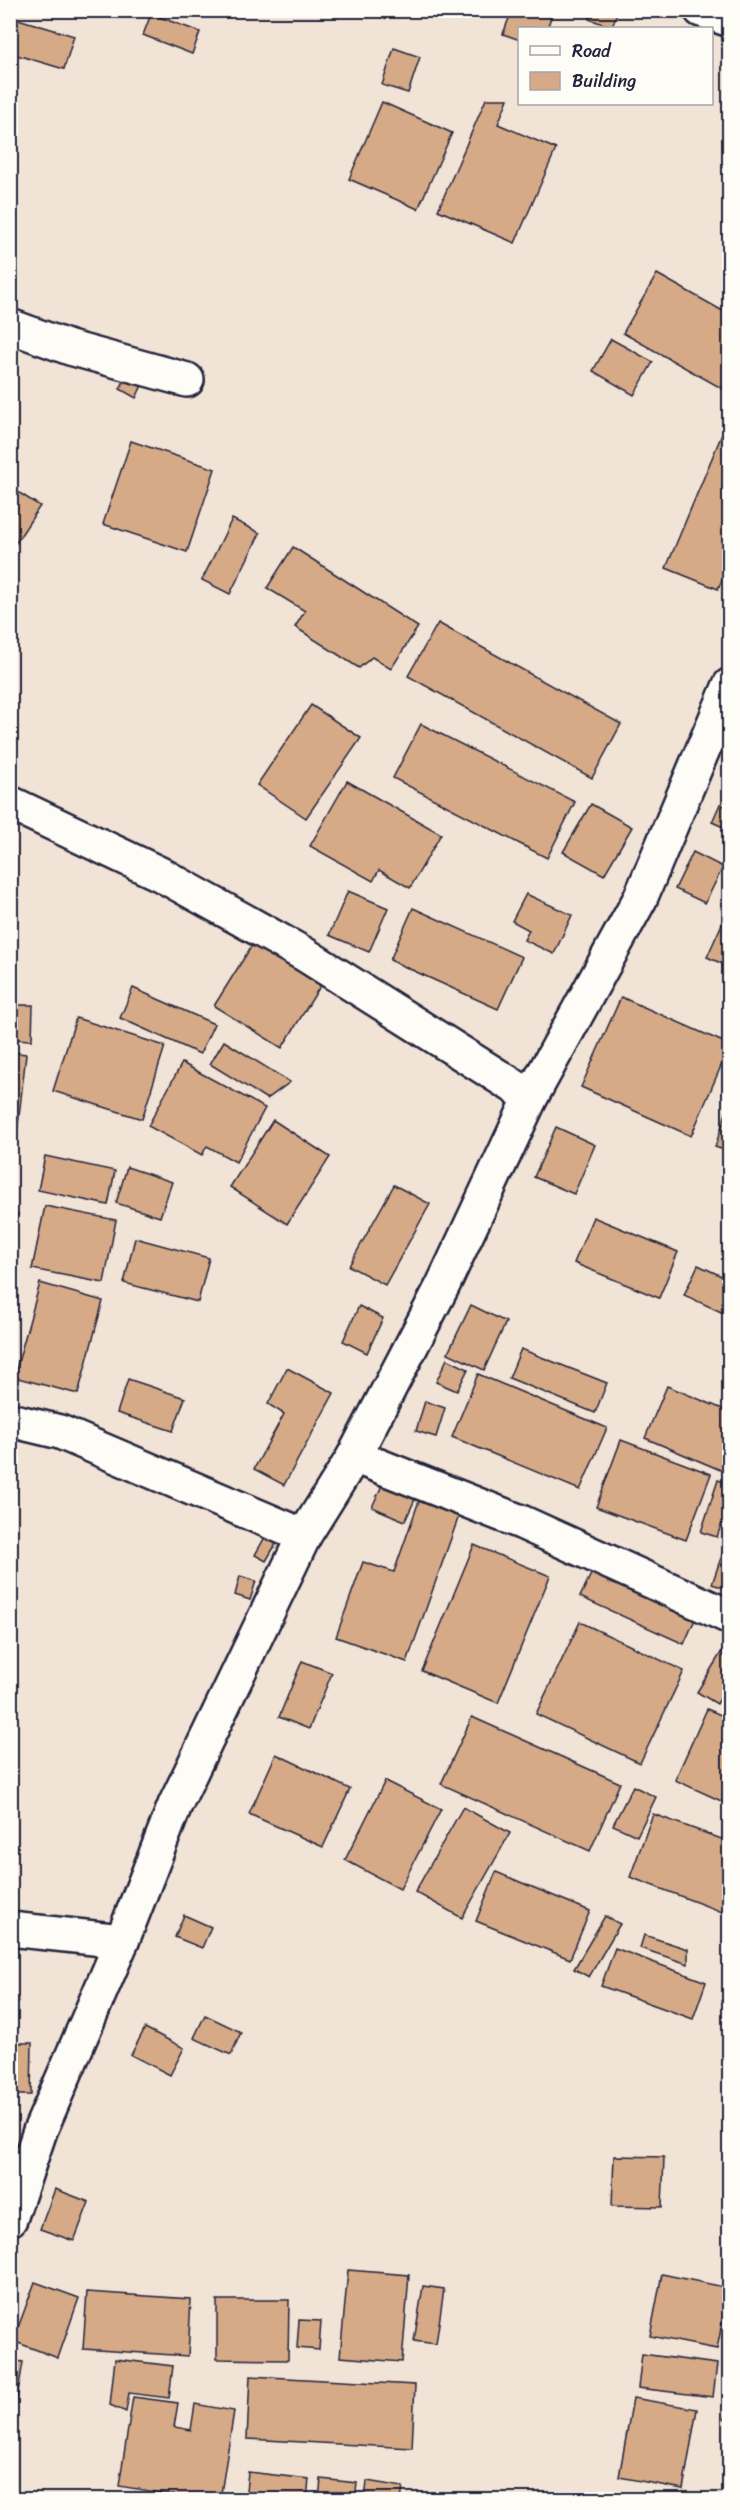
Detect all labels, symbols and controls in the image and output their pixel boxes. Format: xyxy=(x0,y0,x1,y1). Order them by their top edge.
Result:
legend xyxy=(518,27,713,105)
text: Road xyxy=(572,35,612,67)
text: Building xyxy=(572,65,636,97)

